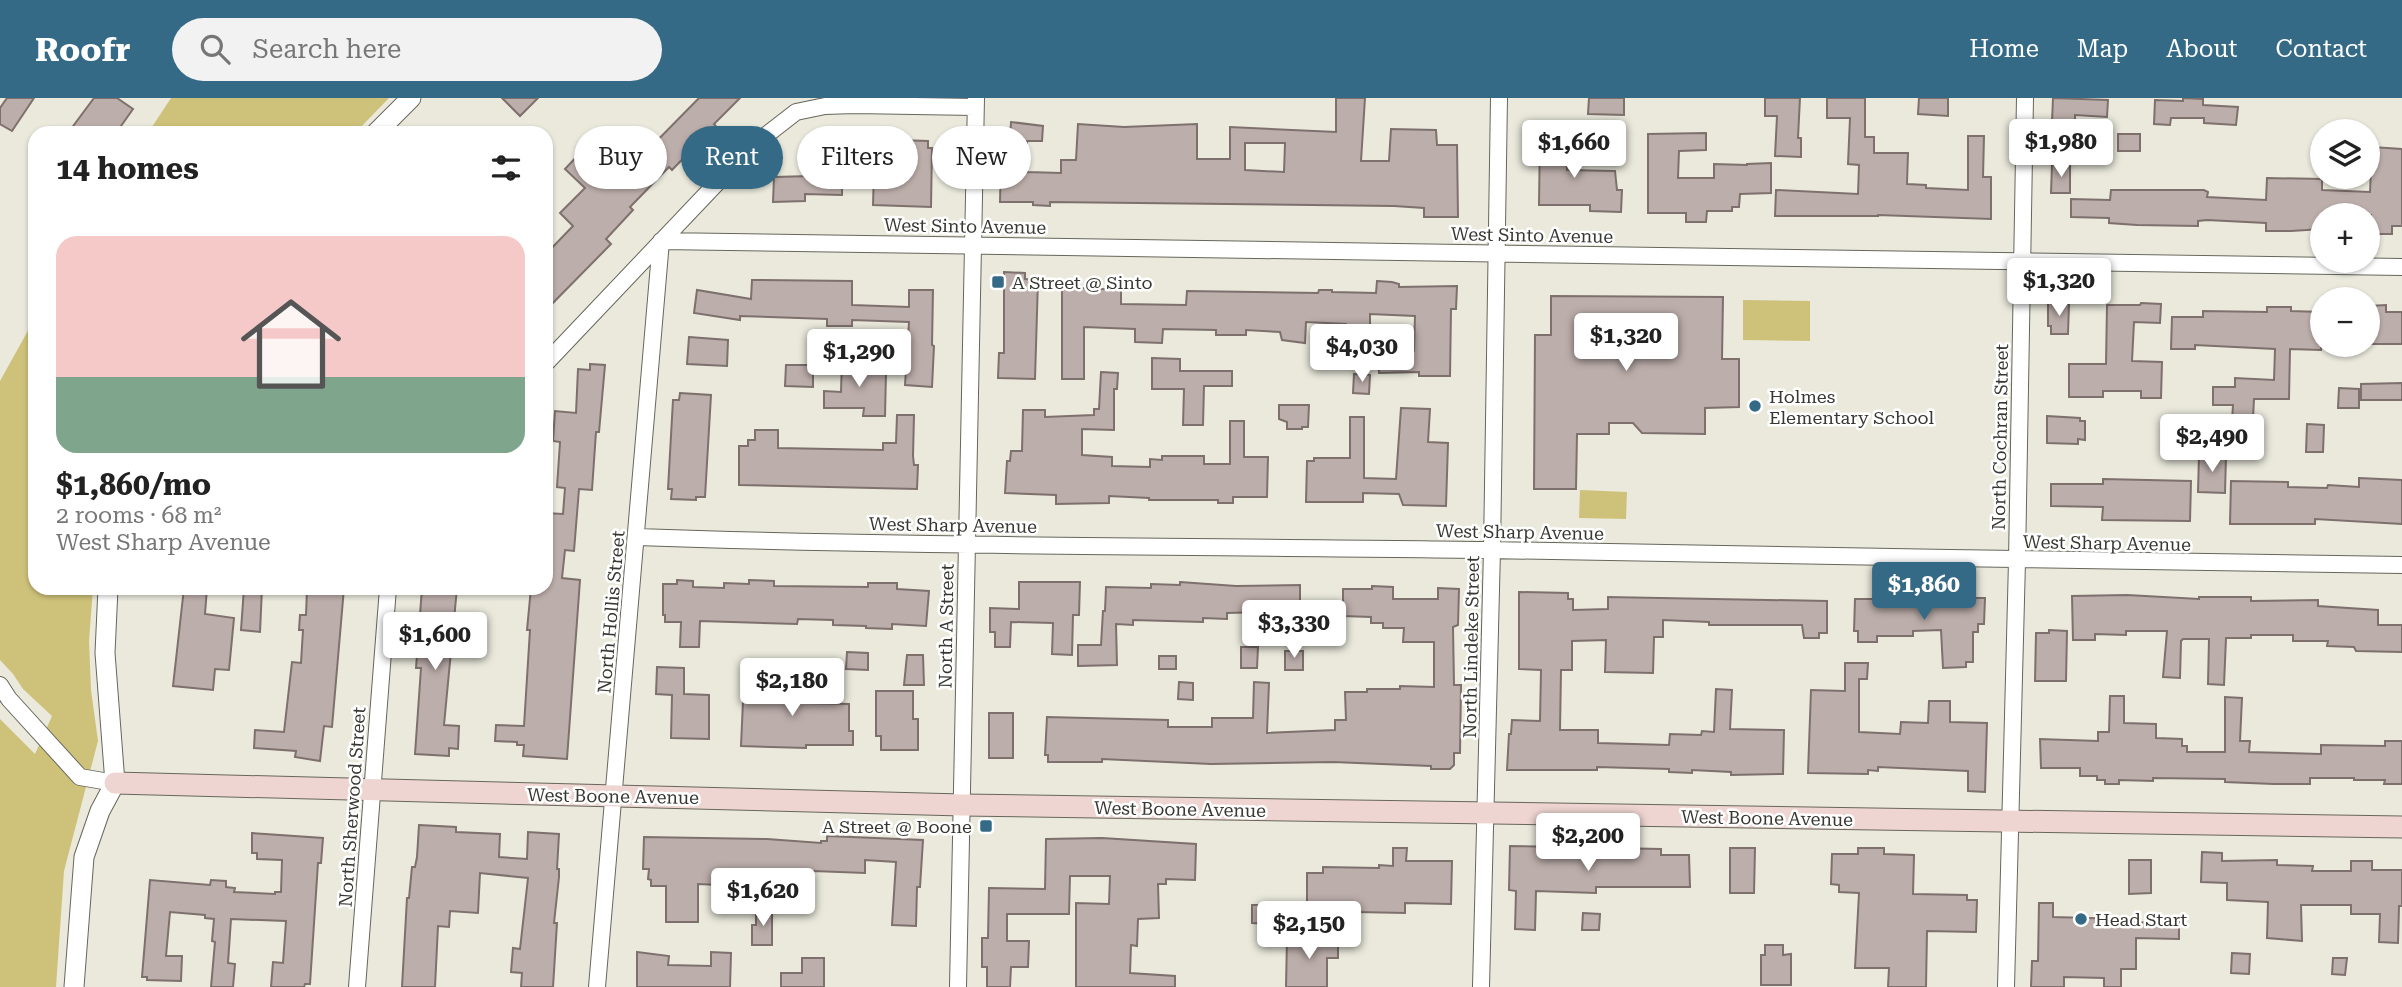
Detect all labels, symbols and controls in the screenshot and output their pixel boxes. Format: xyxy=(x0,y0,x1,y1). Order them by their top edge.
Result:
search box xyxy=(172,18,662,81)
text: Roofr xyxy=(35,30,130,69)
icon: search xyxy=(196,30,234,68)
text: Search here xyxy=(252,34,401,64)
text: Home xyxy=(1969,35,2039,63)
text: Map xyxy=(2077,35,2128,63)
text: About xyxy=(2166,35,2237,63)
text: Contact xyxy=(2275,35,2367,63)
map controls xyxy=(2310,119,2380,357)
button: layers xyxy=(2310,119,2380,189)
pin: $1,660 xyxy=(1517,120,1631,180)
pin: $1,980 xyxy=(2004,120,2118,179)
chip: Buy xyxy=(574,126,667,189)
chip: Rent xyxy=(681,126,783,189)
chip: Filters xyxy=(797,126,918,189)
chip: New xyxy=(932,126,1031,189)
text: $1,980 xyxy=(2025,128,2097,155)
text: $1,660 xyxy=(1538,129,1610,156)
icon: filters xyxy=(487,149,525,187)
text: 14 homes xyxy=(56,151,199,186)
button: + xyxy=(2310,203,2380,273)
street label: West Sinto Avenue xyxy=(884,214,1047,238)
street label: West Sinto Avenue xyxy=(1451,223,1614,247)
pin: $1,320 xyxy=(2002,258,2116,318)
text: $1,320 xyxy=(2023,267,2095,294)
place label: A Street @ Sinto xyxy=(1012,272,1153,293)
marker: A Street @ Sinto xyxy=(990,274,1006,290)
icon: home xyxy=(228,281,354,407)
button: − xyxy=(2310,287,2380,357)
pin: $1,320 xyxy=(1569,314,1683,373)
text: $1,320 xyxy=(1590,322,1662,349)
pin: $4,030 xyxy=(1305,324,1419,384)
pin: $1,290 xyxy=(802,330,916,389)
text: $4,030 xyxy=(1326,333,1398,360)
text: $1,290 xyxy=(823,338,895,365)
street label: North Cochran Street xyxy=(1988,343,2012,530)
place label: Holmes Elementary School xyxy=(1769,386,1934,428)
marker: Holmes Elementary School xyxy=(1747,398,1763,414)
pin: $2,490 xyxy=(2155,414,2269,474)
text: $2,490 xyxy=(2176,423,2248,450)
text: $1,860/mo xyxy=(56,467,211,502)
text: 2 rooms · 68 m² xyxy=(56,502,222,529)
street label: West Sharp Avenue xyxy=(869,513,1037,537)
street label: West Sharp Avenue xyxy=(1436,520,1604,544)
text: West Sharp Avenue xyxy=(56,529,271,556)
street label: North Hollis Street xyxy=(593,529,629,694)
street label: West Sharp Avenue xyxy=(2023,531,2191,555)
street label: North Lindeke Street xyxy=(1459,555,1483,738)
pin: $1,860 xyxy=(1867,562,1981,622)
street label: North A Street xyxy=(934,563,958,688)
text: $1,860 xyxy=(1888,571,1960,598)
pin: $3,330 xyxy=(1237,601,1351,660)
text: $3,330 xyxy=(1258,609,1330,636)
pin: $1,600 xyxy=(378,612,492,672)
text: $1,600 xyxy=(399,621,471,648)
pin: $2,180 xyxy=(735,658,849,718)
text: $2,180 xyxy=(756,667,828,694)
street label: North Sherwood Street xyxy=(335,706,369,908)
street label: West Boone Avenue xyxy=(527,784,699,808)
street label: West Boone Avenue xyxy=(1094,797,1266,821)
street label: West Boone Avenue xyxy=(1681,806,1853,830)
pin: $2,200 xyxy=(1531,814,1645,873)
place label: A Street @ Boone xyxy=(822,816,972,837)
marker: A Street @ Boone xyxy=(978,818,994,834)
text: $2,200 xyxy=(1552,822,1624,849)
pin: $1,620 xyxy=(706,868,820,928)
text: $1,620 xyxy=(727,877,799,904)
pin: $2,150 xyxy=(1252,902,1366,961)
place label: Head Start xyxy=(2095,909,2187,930)
text: $2,150 xyxy=(1273,910,1345,937)
marker: Head Start xyxy=(2073,911,2089,927)

